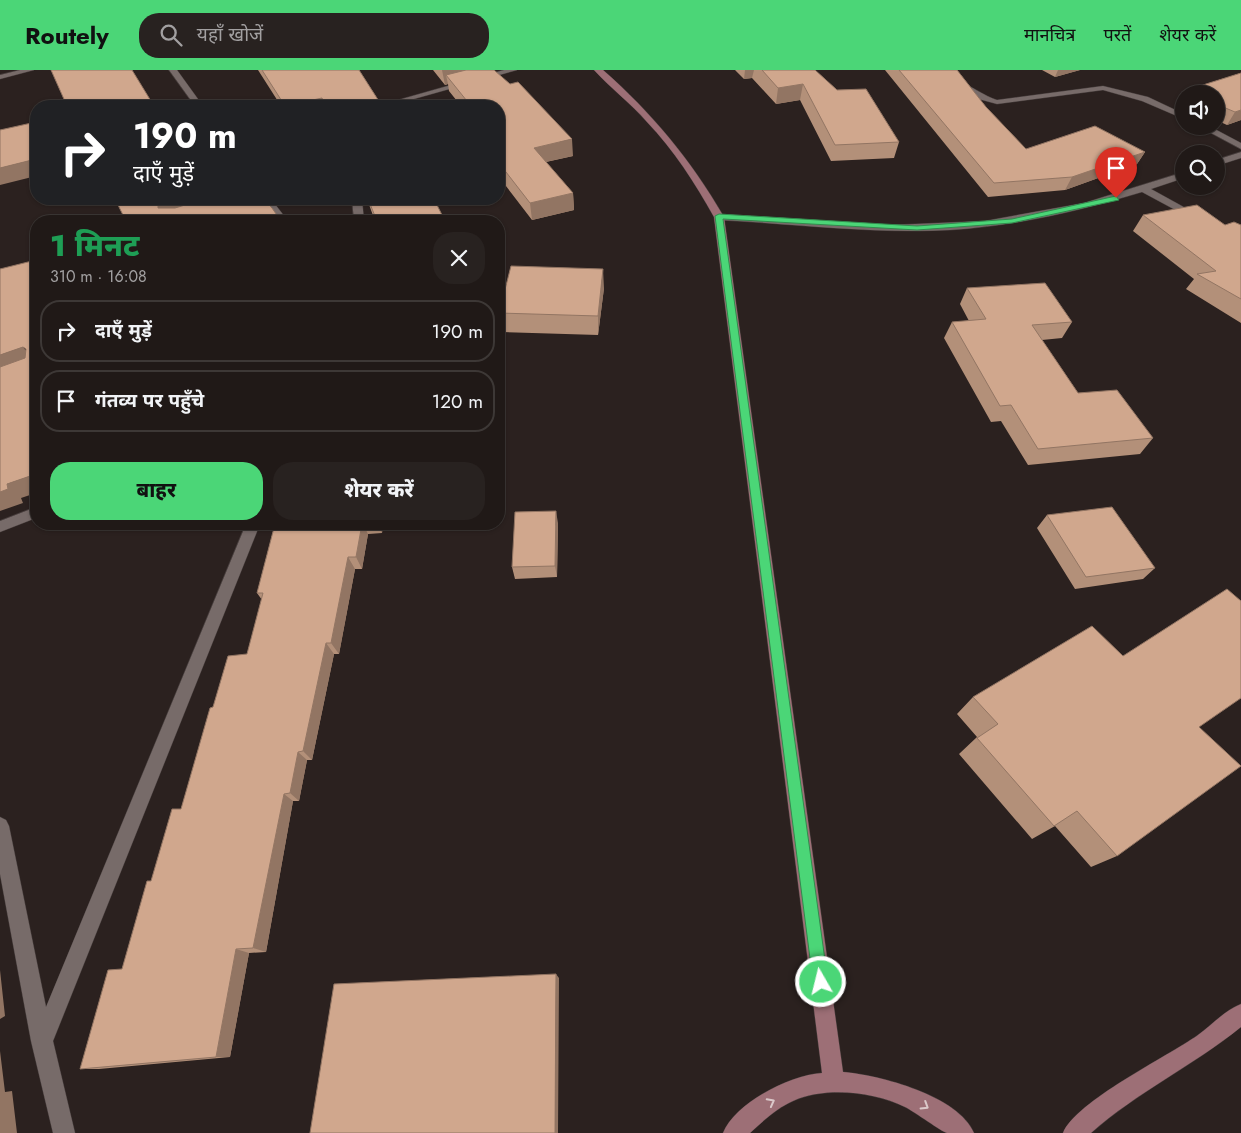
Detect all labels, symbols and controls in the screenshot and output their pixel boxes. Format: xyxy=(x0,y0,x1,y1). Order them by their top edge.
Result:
search box xyxy=(139,13,489,58)
text: Routely xyxy=(25,18,109,53)
icon: search xyxy=(157,21,185,49)
text: यहाँ खोजें xyxy=(197,21,263,48)
text: मानचित्र xyxy=(1024,22,1076,48)
text: परतें xyxy=(1104,22,1131,48)
text: शेयर करें xyxy=(1159,22,1216,48)
map controls xyxy=(1175,85,1225,195)
button: sound xyxy=(1175,85,1225,135)
text: 190 m xyxy=(133,111,237,161)
icon: right xyxy=(50,120,115,185)
button: search xyxy=(1175,145,1225,195)
pin xyxy=(1095,147,1137,198)
icon: arrive xyxy=(1102,154,1130,182)
text: दाएँ मुड़ें xyxy=(133,157,194,189)
text: 1 मिनट xyxy=(50,224,139,267)
button: close xyxy=(433,232,485,284)
text: 310 m · 16:08 xyxy=(50,265,147,288)
icon: right xyxy=(52,317,80,345)
text: दाएँ मुड़ें xyxy=(95,317,152,344)
text: 190 m xyxy=(432,318,483,345)
icon: arrive xyxy=(52,387,80,415)
text: गंतव्य पर पहुँचे xyxy=(95,387,204,414)
text: 120 m xyxy=(432,388,483,415)
button: बाहर xyxy=(50,462,263,520)
button: शेयर करें xyxy=(273,462,485,520)
position arrow xyxy=(794,955,846,1007)
one-way arrow xyxy=(766,1098,775,1108)
one-way arrow xyxy=(920,1100,929,1110)

